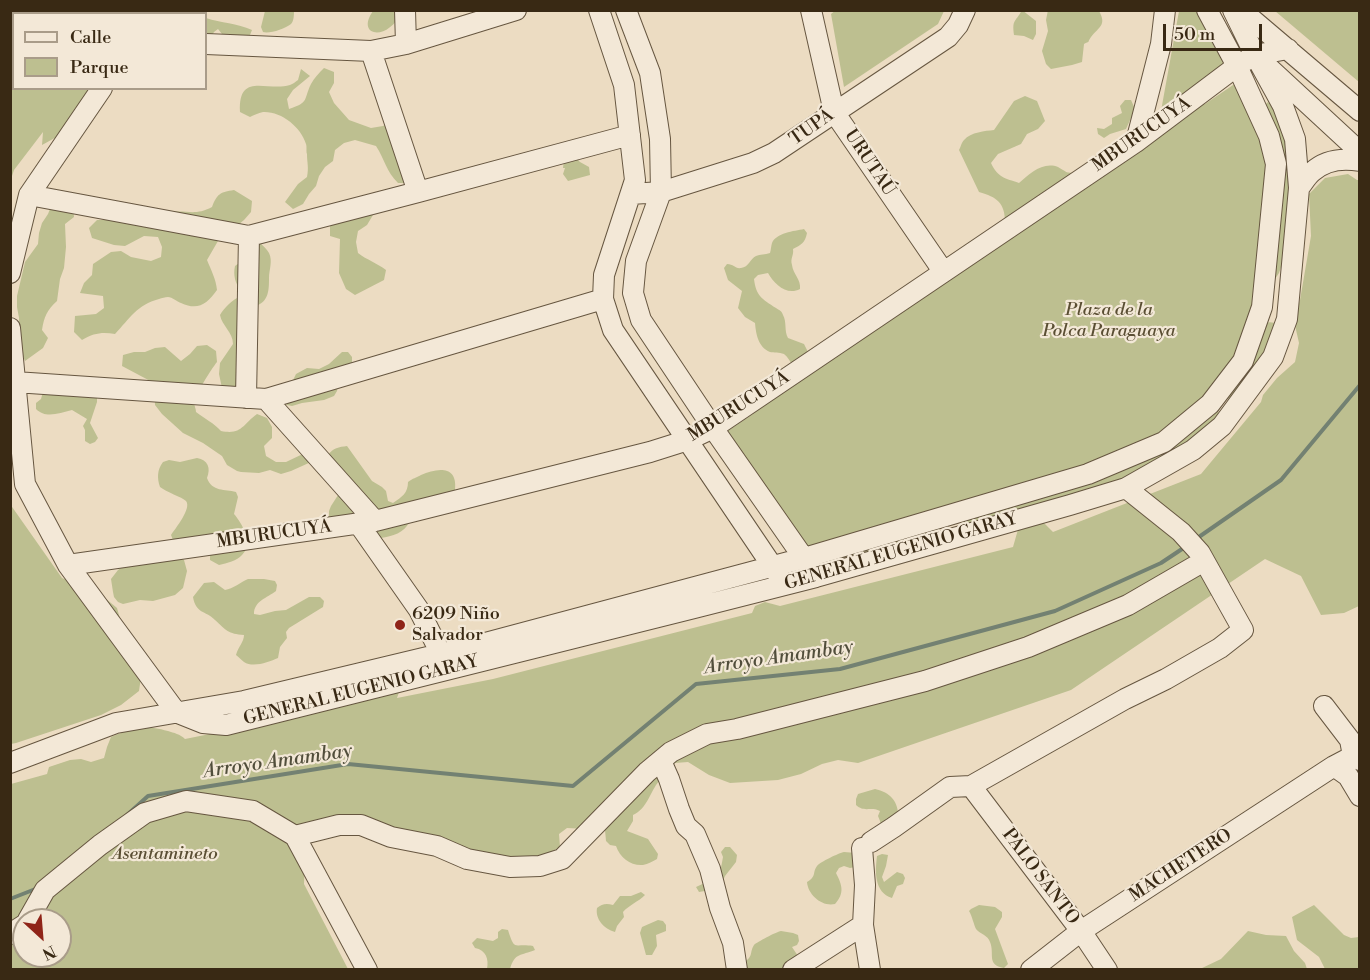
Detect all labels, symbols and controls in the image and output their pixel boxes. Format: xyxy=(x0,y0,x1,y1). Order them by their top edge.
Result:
legend xyxy=(12,12,207,90)
scale bar xyxy=(1166,12,1265,50)
text: 50 m xyxy=(1174,23,1215,46)
text: Calle xyxy=(70,26,111,49)
text: Parque xyxy=(70,56,129,79)
street label: MBURUCUYÁ xyxy=(1088,93,1196,177)
street label: TUPÁ xyxy=(786,105,838,151)
street label: URUTAÚ xyxy=(839,126,899,200)
park label: Plaza de la Polca Paraguaya xyxy=(1042,300,1176,342)
street label: MBURUCUYÁ xyxy=(684,367,794,447)
street label: GENERAL EUGENIO GARAY xyxy=(782,508,1020,596)
street label: MBURUCUYÁ xyxy=(215,516,333,554)
place label: 6209 Niño Salvador xyxy=(412,604,500,646)
marker: 6209 Niño Salvador xyxy=(393,618,407,632)
water label: Arroyo Amambay xyxy=(703,636,855,680)
street label: GENERAL EUGENIO GARAY xyxy=(241,651,481,731)
water label: Arroyo Amambay xyxy=(202,740,354,784)
street label: PALO SANTO xyxy=(997,825,1083,929)
street label: MACHETERO xyxy=(1126,825,1236,907)
park label: Asentamineto xyxy=(112,844,218,866)
north arrow xyxy=(12,908,72,968)
text: N xyxy=(39,941,59,964)

